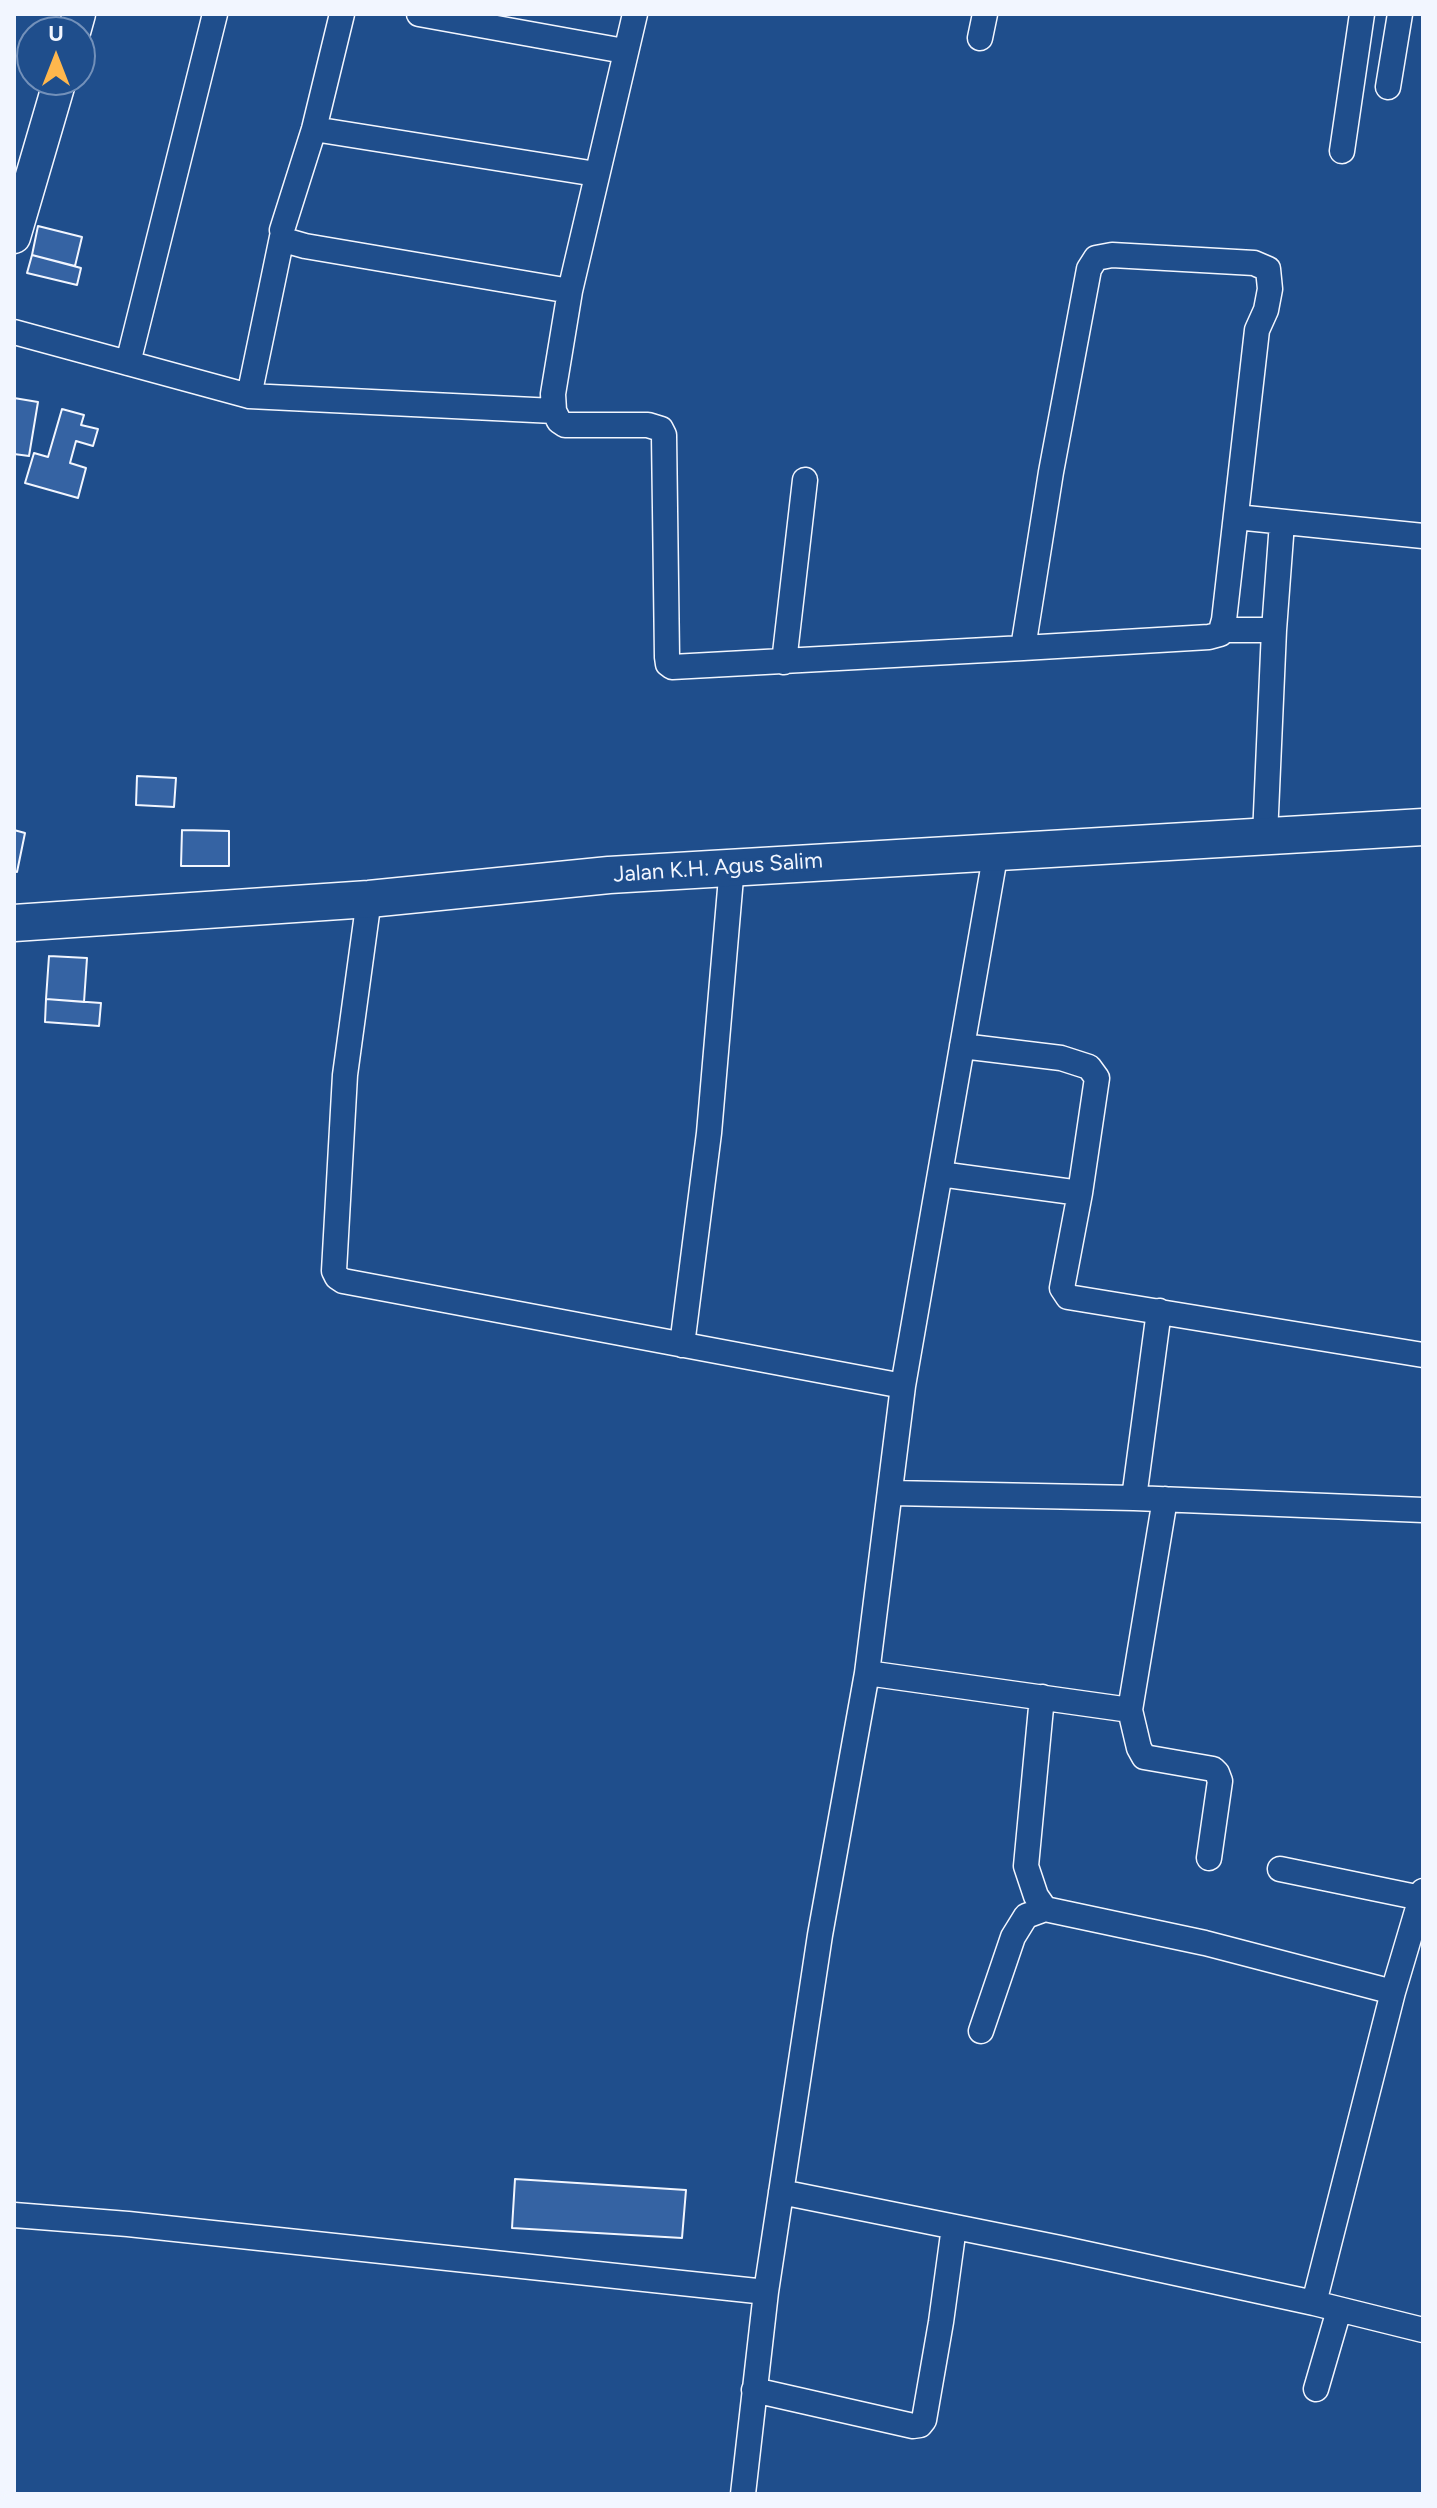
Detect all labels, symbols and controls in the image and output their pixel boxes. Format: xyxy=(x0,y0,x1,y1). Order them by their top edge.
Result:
north arrow xyxy=(16,16,96,96)
text: U xyxy=(48,20,64,47)
street label: Jalan K.H. Agus Salim xyxy=(612,848,824,888)

